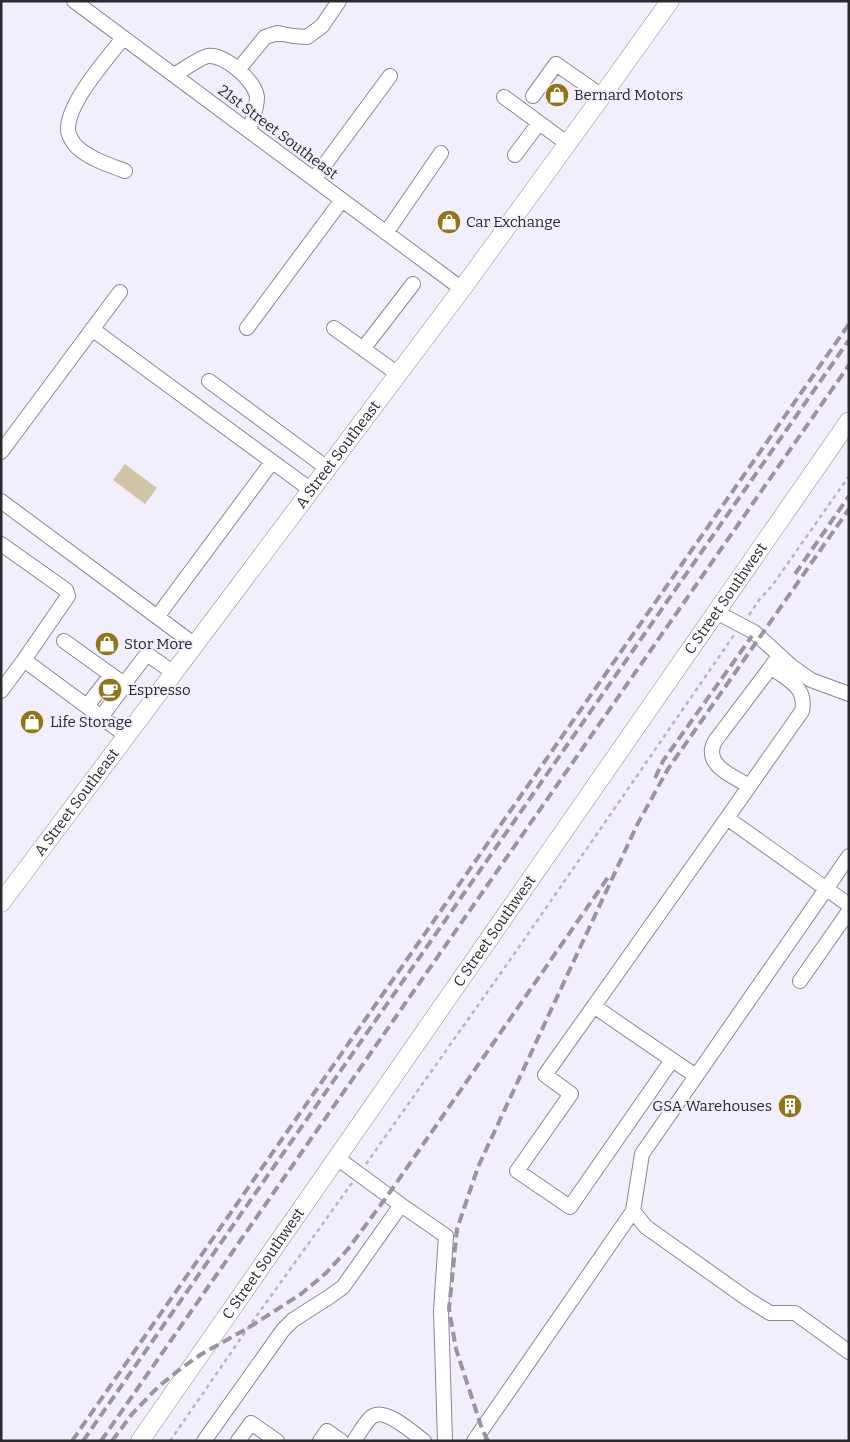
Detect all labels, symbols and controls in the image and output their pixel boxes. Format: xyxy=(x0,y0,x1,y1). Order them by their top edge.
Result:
street label: 21st Street Southeast xyxy=(214,81,342,183)
shop icon: Bernard Motors xyxy=(544,82,570,108)
place label: Bernard Motors xyxy=(574,86,683,104)
shop icon: Car Exchange xyxy=(436,209,462,235)
place label: Car Exchange xyxy=(466,213,561,231)
street label: A Street Southeast xyxy=(292,397,384,512)
street label: C Street Southwest xyxy=(681,539,771,658)
shop icon: Stor More xyxy=(94,631,120,657)
place label: Stor More xyxy=(124,635,193,653)
cafe icon: Espresso xyxy=(97,677,123,703)
place label: Espresso xyxy=(128,681,191,699)
shop icon: Life Storage xyxy=(19,709,45,735)
place label: Life Storage xyxy=(50,713,132,731)
street label: A Street Southeast xyxy=(31,745,123,859)
street label: C Street Southwest xyxy=(449,871,540,990)
building icon: GSA Warehouses xyxy=(777,1093,803,1119)
place label: GSA Warehouses xyxy=(652,1097,772,1115)
street label: C Street Southwest xyxy=(218,1204,309,1323)

